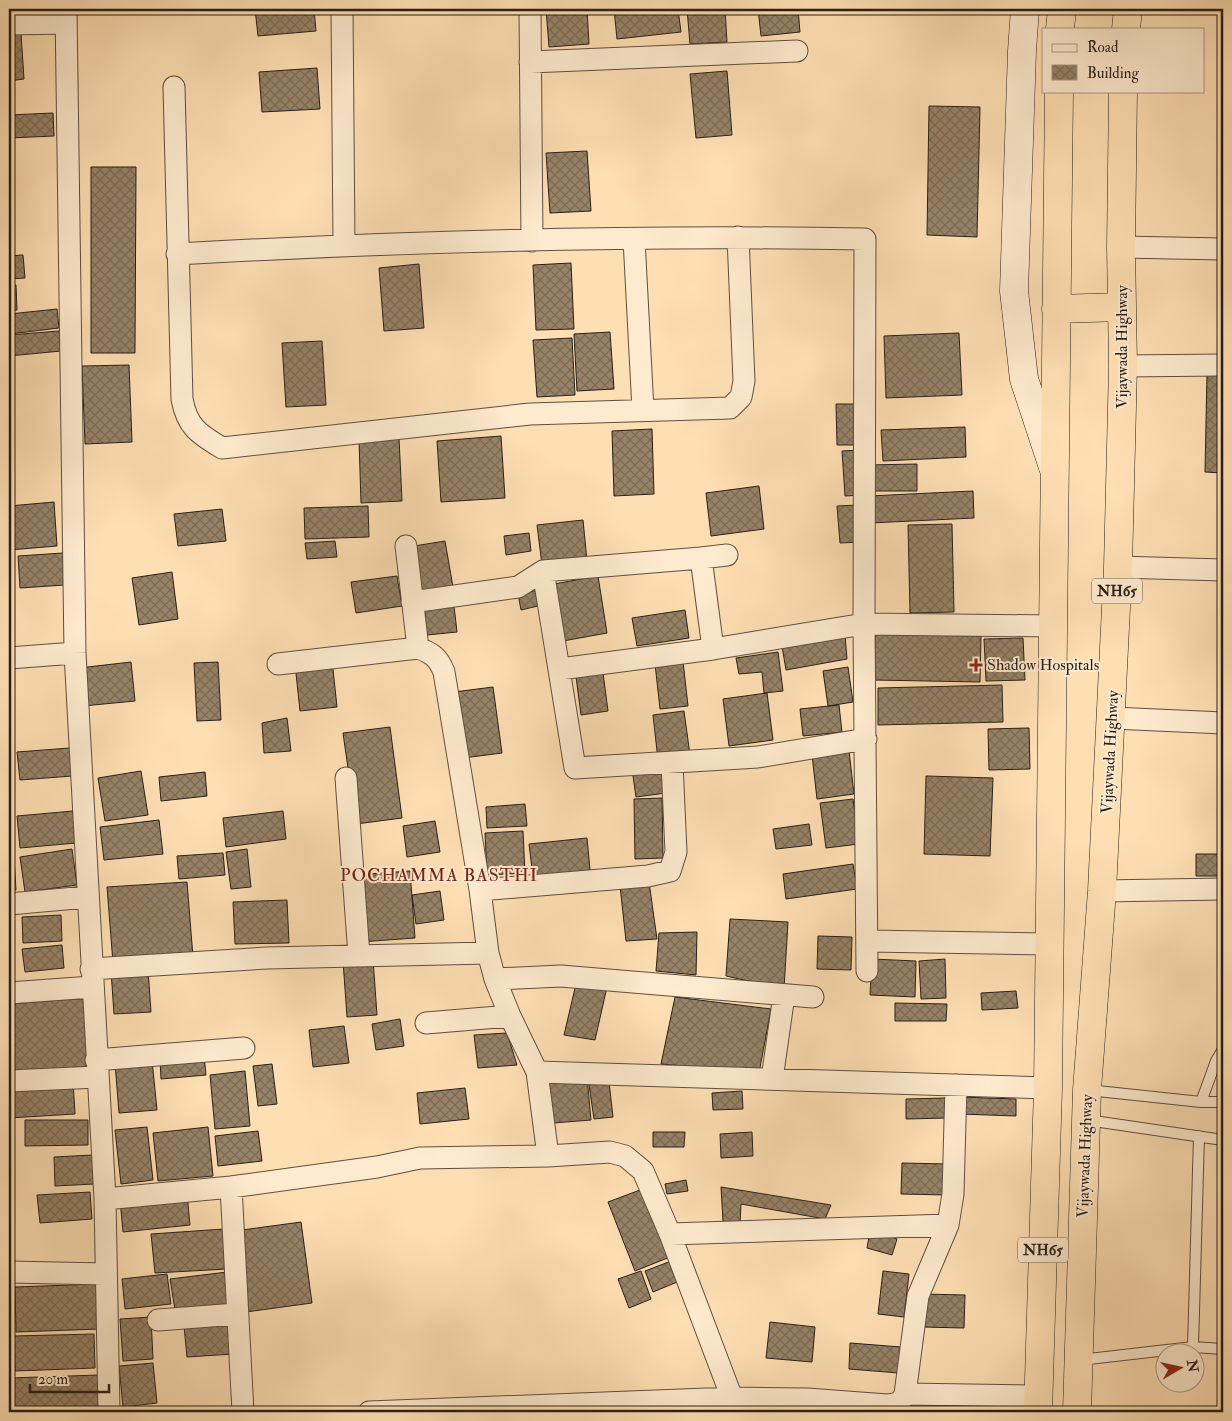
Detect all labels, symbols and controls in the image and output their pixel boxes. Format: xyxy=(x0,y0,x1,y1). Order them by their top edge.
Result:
legend xyxy=(1042,28,1204,92)
text: Road xyxy=(1087,38,1119,57)
text: Building xyxy=(1087,64,1139,83)
street label: Vijaywada Highway xyxy=(1112,284,1132,409)
road number: NH65 xyxy=(1092,578,1142,604)
place label: Shadow Hospitals xyxy=(987,655,1099,676)
marker: Shadow Hospitals xyxy=(969,658,983,672)
street label: Vijaywada Highway xyxy=(1097,689,1123,814)
district label: POCHAMMA BASTHI xyxy=(340,864,538,887)
street label: Vijaywada Highway xyxy=(1073,1093,1097,1218)
road number: NH65 xyxy=(1018,1238,1068,1262)
north arrow xyxy=(1154,1344,1204,1394)
text: N xyxy=(1183,1358,1202,1374)
scale bar xyxy=(30,1361,109,1393)
text: 20 m xyxy=(38,1370,68,1389)

